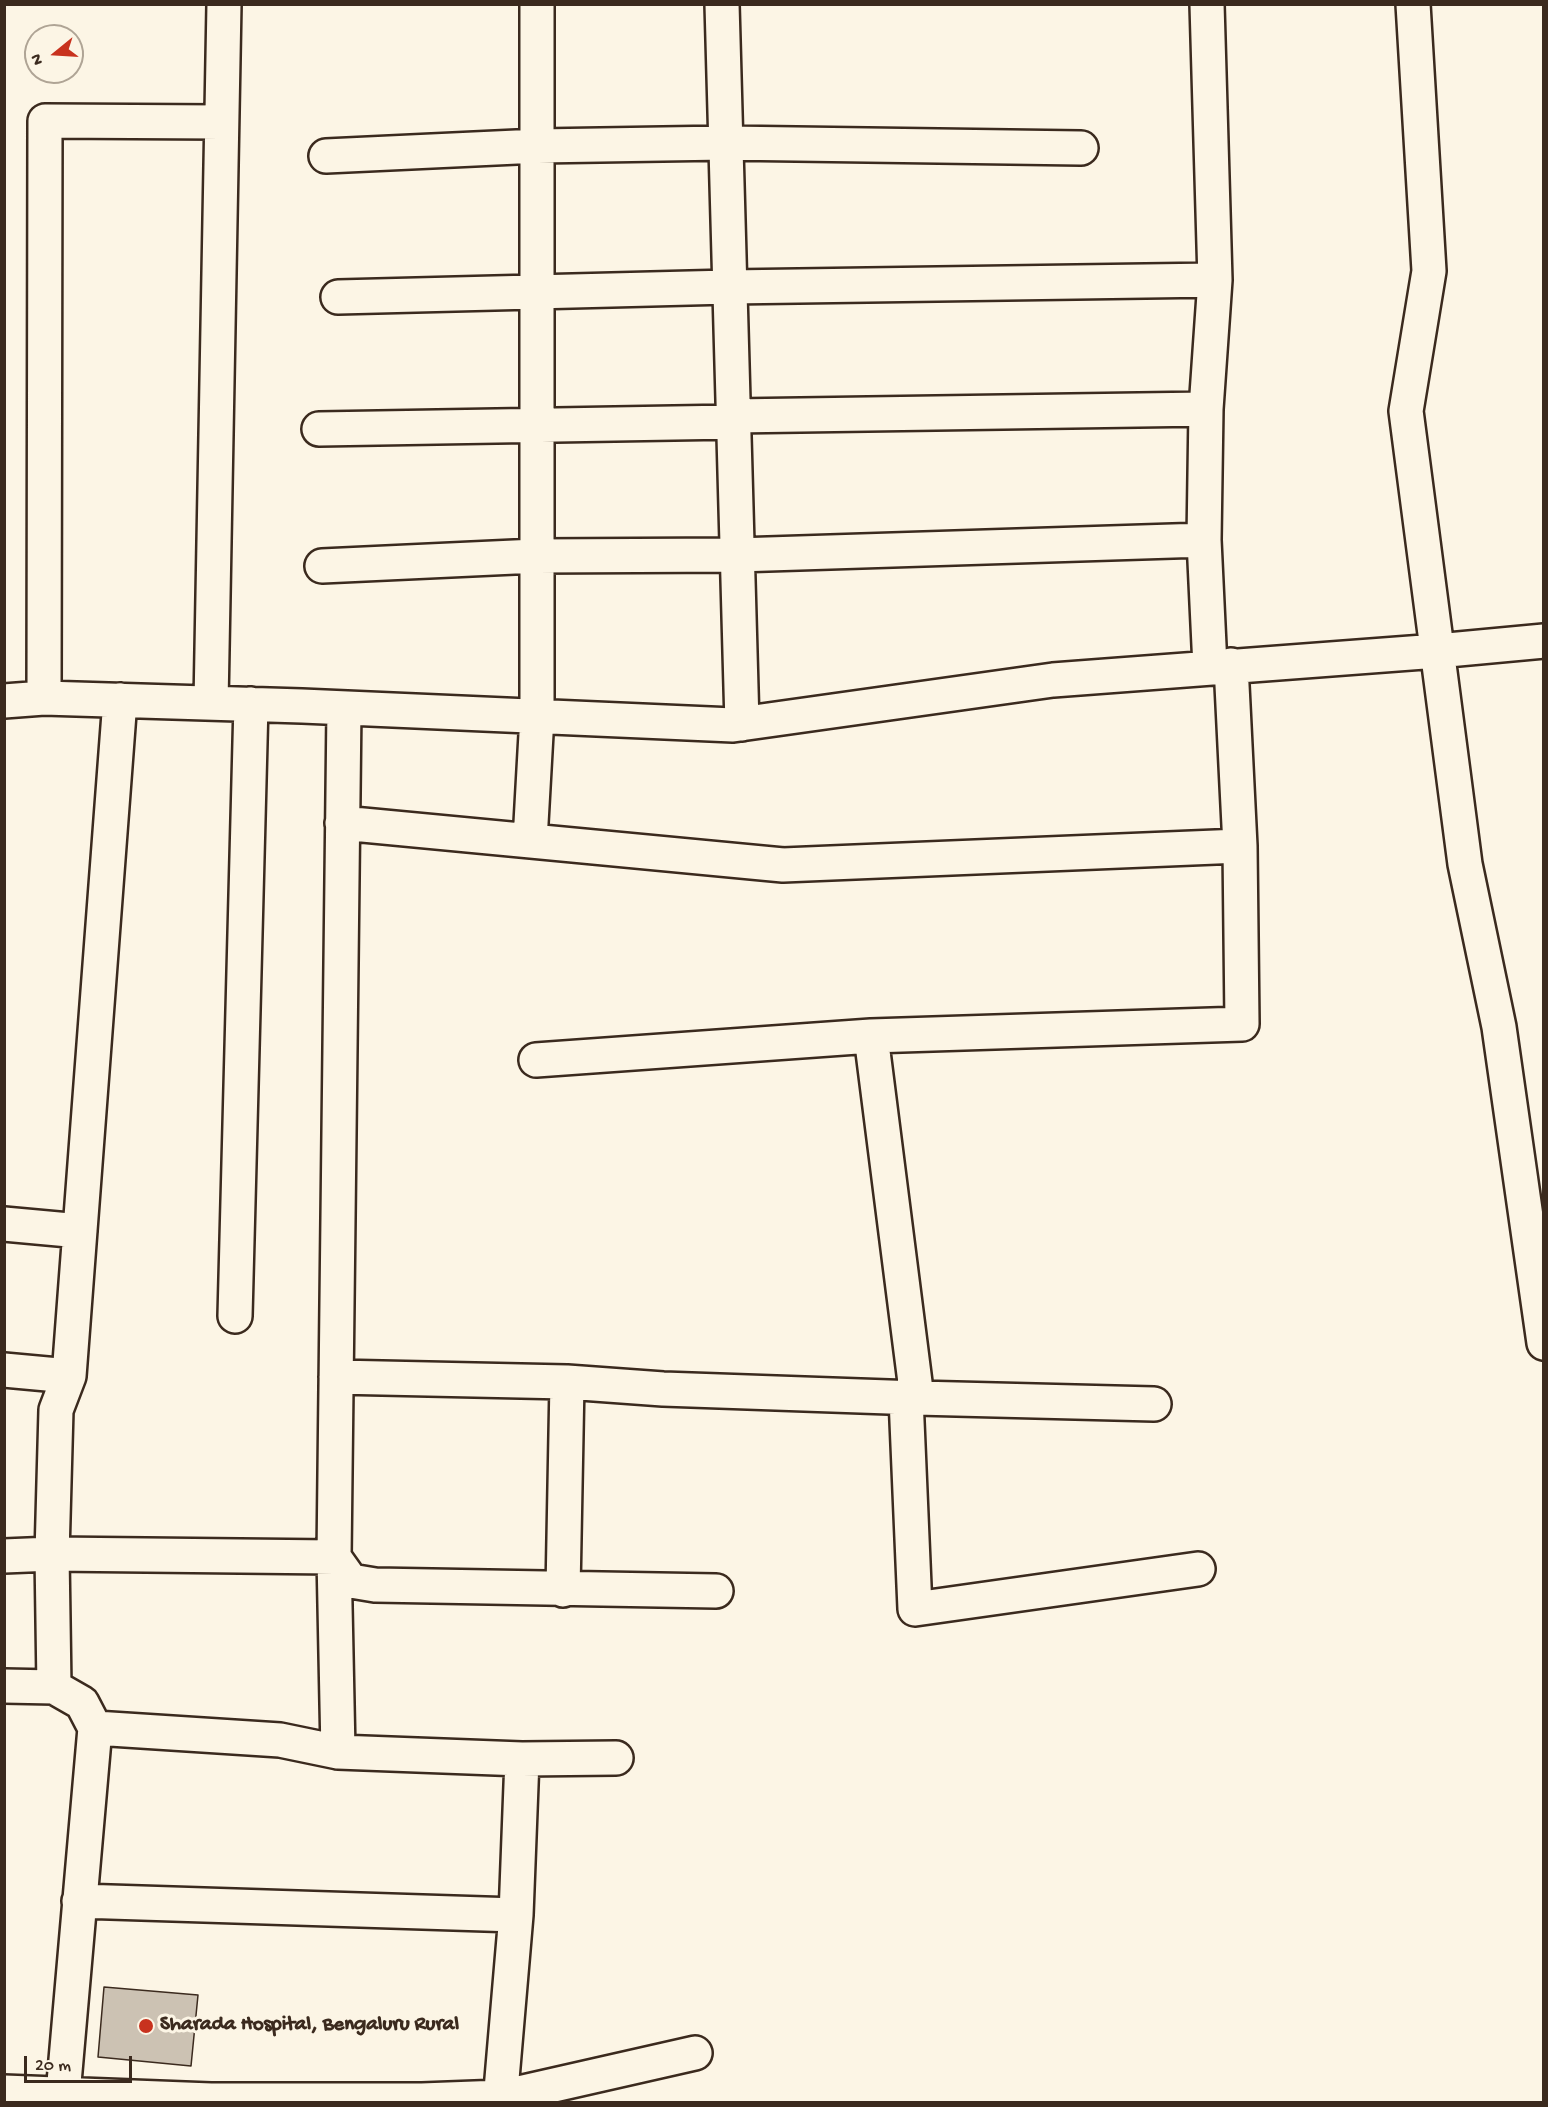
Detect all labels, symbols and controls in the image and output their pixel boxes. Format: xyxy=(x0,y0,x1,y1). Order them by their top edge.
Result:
north arrow xyxy=(24,24,84,84)
text: N xyxy=(28,51,49,67)
place label: Sharada Hospital, Bengaluru Rural xyxy=(160,2013,459,2039)
marker: Sharada Hospital, Bengaluru Rural xyxy=(137,2017,155,2035)
scale bar xyxy=(27,2044,135,2082)
text: 20 m xyxy=(35,2056,71,2077)

